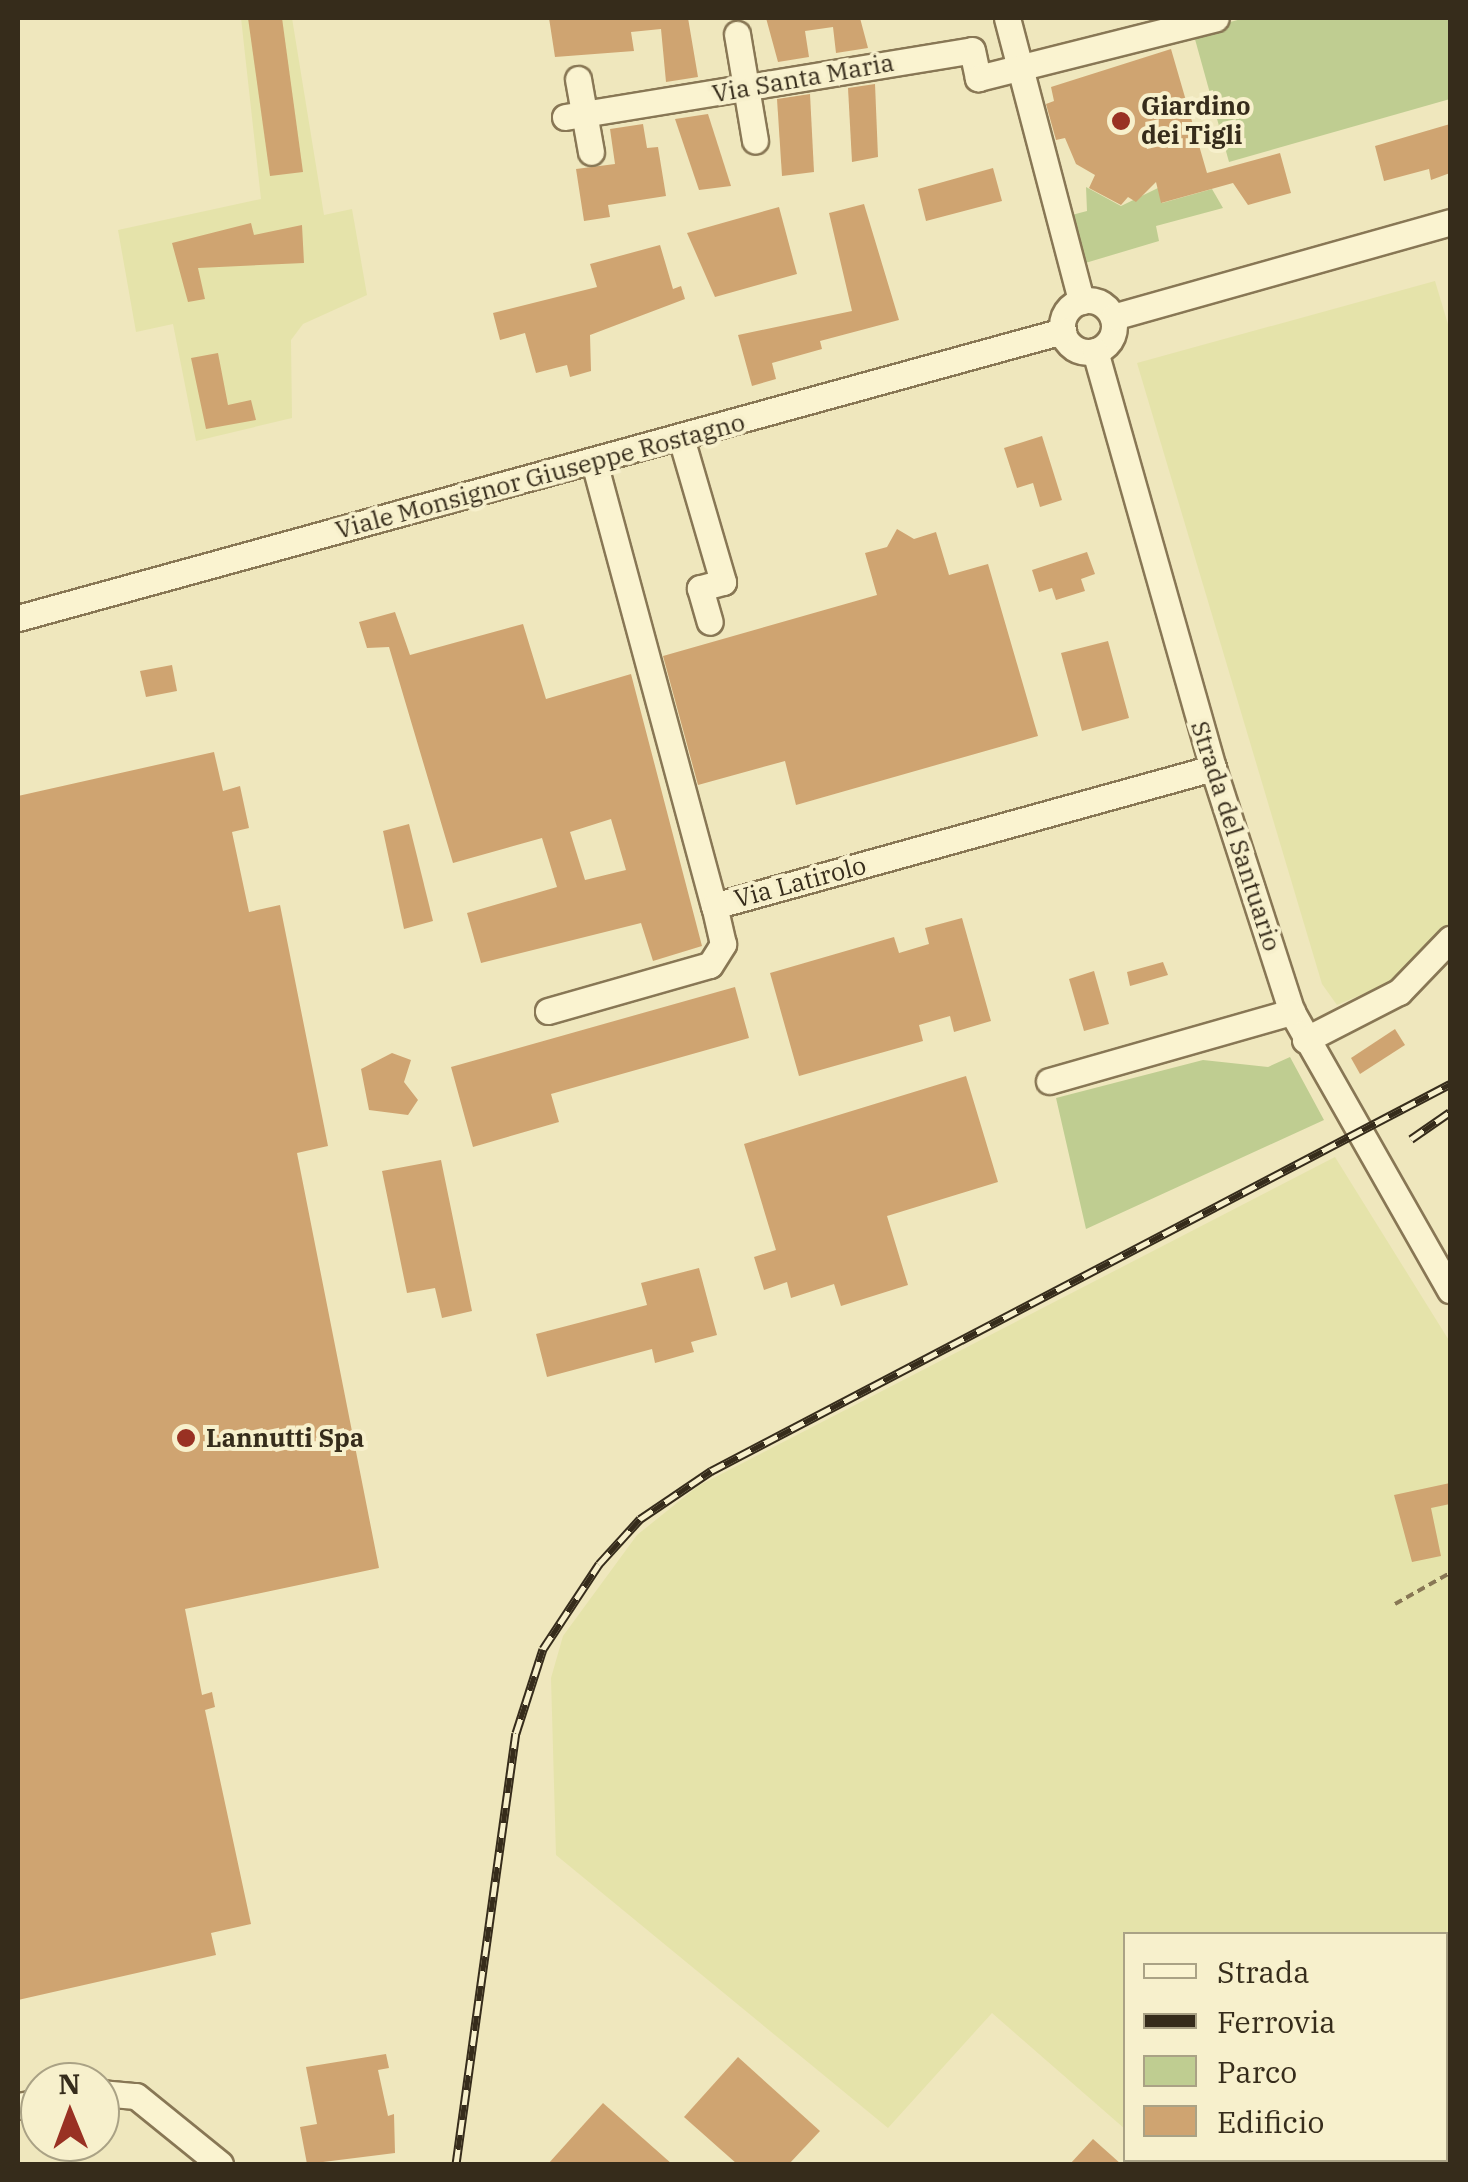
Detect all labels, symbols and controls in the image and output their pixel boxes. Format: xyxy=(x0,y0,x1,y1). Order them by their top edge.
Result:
street label: Via Santa Maria xyxy=(710,47,896,109)
place label: Giardino dei Tigli xyxy=(1141,92,1251,151)
marker: Giardino dei Tigli xyxy=(1110,110,1132,132)
street label: Viale Monsignor Giuseppe Rostagno xyxy=(332,407,748,545)
street label: Strada del Santuario xyxy=(1185,717,1287,955)
street label: Via Latirolo xyxy=(731,850,869,914)
place label: Lannutti Spa xyxy=(206,1423,364,1453)
marker: Lannutti Spa xyxy=(175,1427,197,1449)
legend xyxy=(1123,1932,1448,2162)
text: Strada xyxy=(1217,1952,1310,1991)
text: Ferrovia xyxy=(1217,2002,1336,2041)
text: Parco xyxy=(1217,2052,1297,2091)
north arrow xyxy=(20,2062,120,2162)
text: N xyxy=(58,2065,81,2102)
text: Edificio xyxy=(1217,2102,1324,2141)

